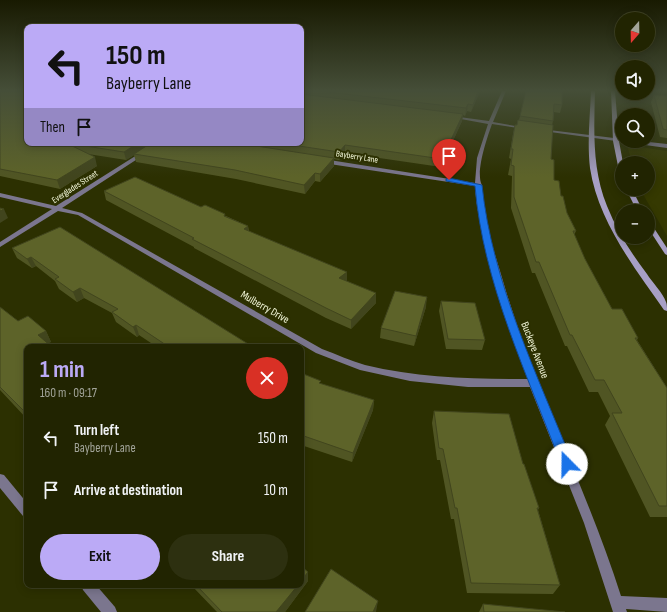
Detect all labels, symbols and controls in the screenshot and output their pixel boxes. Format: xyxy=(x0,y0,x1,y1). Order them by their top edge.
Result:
north arrow xyxy=(615,12,655,52)
map controls xyxy=(615,12,655,244)
text: 150 m xyxy=(106,39,166,72)
icon: left xyxy=(40,40,92,92)
button: sound xyxy=(615,60,655,100)
text: Bayberry Lane xyxy=(106,73,191,94)
button: search xyxy=(615,108,655,148)
icon: arrive xyxy=(73,116,95,138)
text: Then xyxy=(40,118,65,137)
pin xyxy=(432,139,466,180)
icon: arrive xyxy=(438,145,460,167)
street label: Bayberry Lane xyxy=(335,148,379,166)
button: + xyxy=(615,156,655,196)
street label: Everglades Street xyxy=(50,168,100,206)
button: − xyxy=(615,204,655,244)
street label: Mulberry Drive xyxy=(238,288,292,326)
street label: Buckeye Avenue xyxy=(518,320,552,380)
text: 1 min xyxy=(40,355,85,384)
button: close xyxy=(246,357,288,399)
text: 160 m · 09:17 xyxy=(40,385,97,401)
text: Turn left xyxy=(74,421,119,440)
icon: left xyxy=(40,427,62,449)
text: 150 m xyxy=(258,429,288,448)
text: Bayberry Lane xyxy=(74,440,136,456)
position arrow xyxy=(546,443,588,485)
icon: arrive xyxy=(40,479,62,501)
text: Arrive at destination xyxy=(74,481,183,500)
text: 10 m xyxy=(264,481,288,500)
button: Exit xyxy=(40,534,160,580)
button: Share xyxy=(168,534,288,580)

